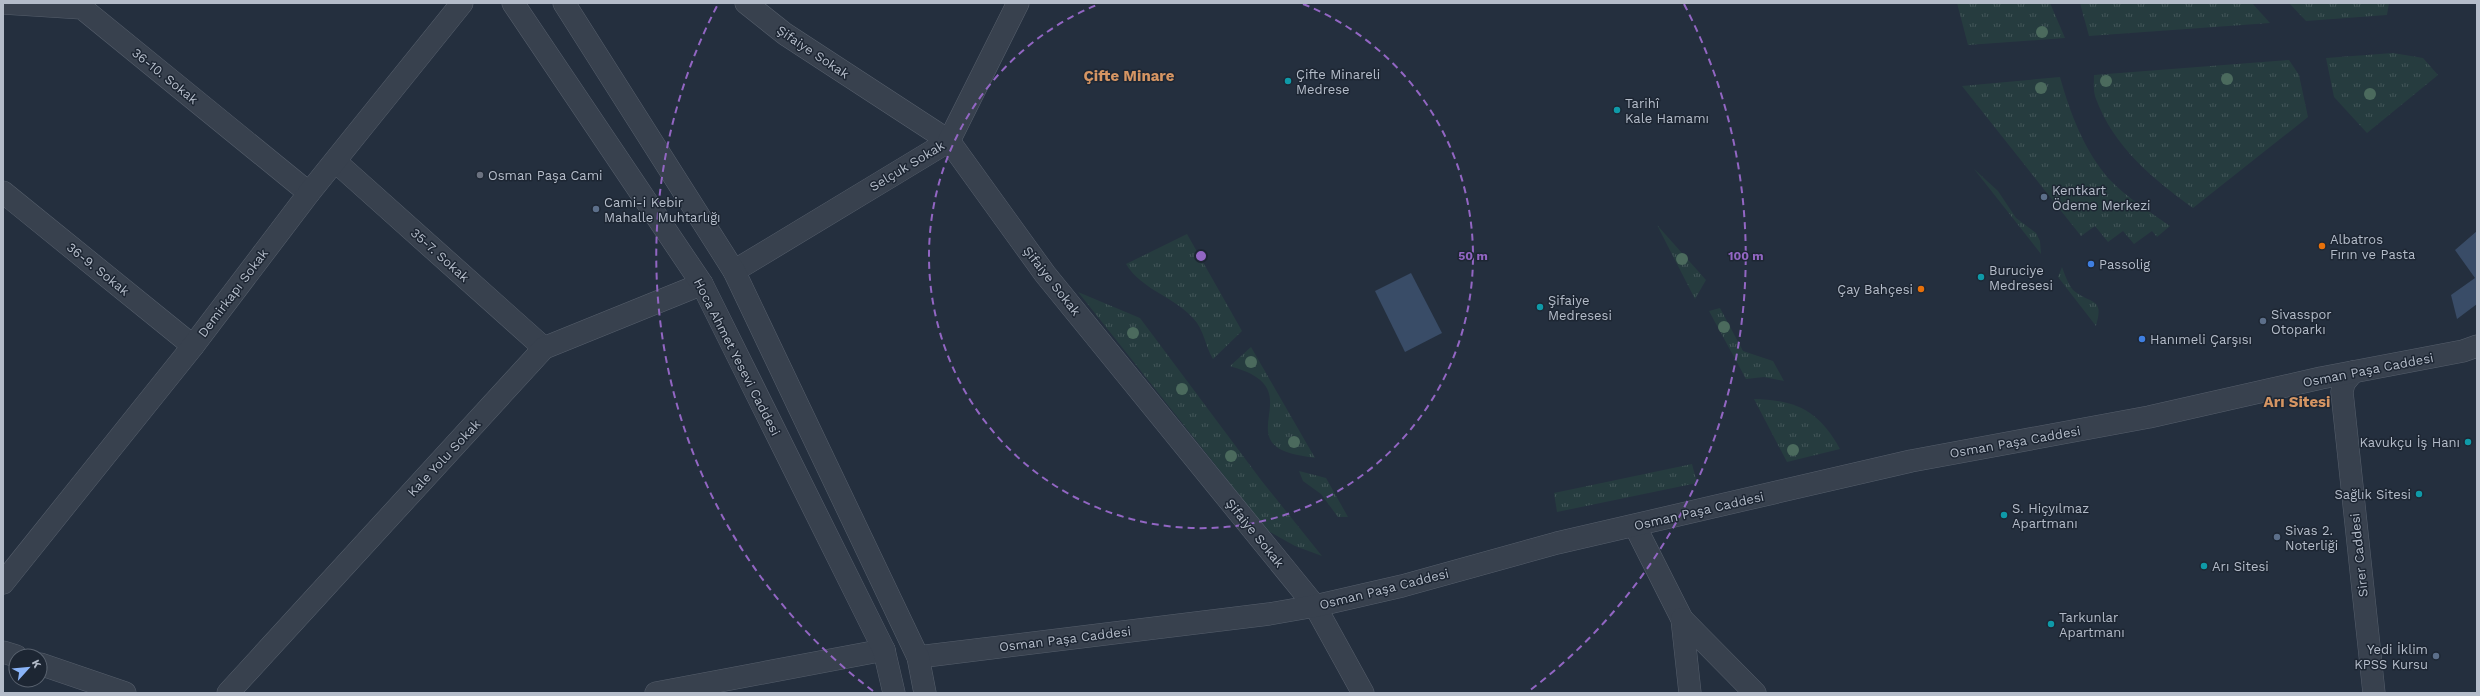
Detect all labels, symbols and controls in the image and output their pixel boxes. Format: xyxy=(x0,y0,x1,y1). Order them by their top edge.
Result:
street label: Şifaiye Sokak xyxy=(774,22,853,82)
street label: 36-10. Sokak xyxy=(129,45,201,108)
district label: Çifte Minare xyxy=(1084,67,1175,85)
place label: Çifte Minareli Medrese xyxy=(1296,67,1380,97)
marker: Çifte Minareli Medrese xyxy=(1283,76,1293,86)
place label: Tarihî Kale Hamamı xyxy=(1625,96,1709,126)
marker: Tarihî Kale Hamamı xyxy=(1612,105,1622,115)
street label: Selçuk Sokak xyxy=(867,137,948,194)
place label: Osman Paşa Cami xyxy=(488,168,603,183)
marker: Osman Paşa Cami xyxy=(475,170,485,180)
place label: Kentkart Ödeme Merkezi xyxy=(2052,183,2151,213)
marker: Kentkart Ödeme Merkezi xyxy=(2039,192,2049,202)
place label: Cami-i Kebir Mahalle Muhtarlığı xyxy=(604,195,721,225)
marker: Cami-i Kebir Mahalle Muhtarlığı xyxy=(591,204,601,214)
street label: 35-7. Sokak xyxy=(408,225,473,285)
place label: Albatros Fırın ve Pasta xyxy=(2330,232,2416,262)
street label: 36-9. Sokak xyxy=(64,239,133,299)
marker: Albatros Fırın ve Pasta xyxy=(2317,241,2327,251)
street label: Şifaiye Sokak xyxy=(1020,243,1084,319)
street label: Demirkapı Sokak xyxy=(195,245,271,340)
centre of rings xyxy=(1194,249,1208,263)
text: 50 m xyxy=(1458,249,1488,263)
text: 100 m xyxy=(1728,249,1764,263)
place label: Passolig xyxy=(2099,257,2150,272)
marker: Passolig xyxy=(2086,259,2096,269)
place label: Buruciye Medresesi xyxy=(1989,263,2053,293)
marker: Buruciye Medresesi xyxy=(1976,272,1986,282)
street label: Hoca Ahmet Yesevi Caddesi xyxy=(691,276,783,438)
place label: Çay Bahçesi xyxy=(1837,282,1913,297)
marker: Çay Bahçesi xyxy=(1916,284,1926,294)
place label: Şifaiye Medresesi xyxy=(1548,293,1612,323)
marker: Şifaiye Medresesi xyxy=(1535,302,1545,312)
place label: Sivasspor Otoparkı xyxy=(2271,307,2332,337)
marker: Sivasspor Otoparkı xyxy=(2258,316,2268,326)
place label: Hanımeli Çarşısı xyxy=(2150,332,2252,347)
marker: Hanımeli Çarşısı xyxy=(2137,334,2147,344)
street label: Osman Paşa Caddesi xyxy=(2301,350,2435,390)
district label: Arı Sitesi xyxy=(2264,393,2330,411)
street label: Kale Yolu Sokak xyxy=(404,416,484,500)
street label: Osman Paşa Caddesi xyxy=(1948,423,2082,461)
place label: Kavukçu İş Hanı xyxy=(2360,435,2460,450)
marker: Kavukçu İş Hanı xyxy=(2463,437,2473,447)
place label: Sağlık Sitesi xyxy=(2335,487,2411,502)
street label: Osman Paşa Caddesi xyxy=(1633,489,1765,533)
marker: Sağlık Sitesi xyxy=(2414,489,2424,499)
street label: Şifaiye Sokak xyxy=(1223,496,1288,571)
place label: S. Hiçyılmaz Apartmanı xyxy=(2012,501,2089,531)
marker: S. Hiçyılmaz Apartmanı xyxy=(1999,510,2009,520)
street label: Sirer Caddesi xyxy=(2347,512,2371,598)
place label: Sivas 2. Noterliği xyxy=(2285,523,2338,553)
marker: Sivas 2. Noterliği xyxy=(2272,532,2282,542)
place label: Arı Sitesi xyxy=(2212,559,2269,574)
marker: Arı Sitesi xyxy=(2199,561,2209,571)
street label: Osman Paşa Caddesi xyxy=(1318,566,1450,612)
place label: Tarkunlar Apartmanı xyxy=(2059,610,2125,640)
marker: Tarkunlar Apartmanı xyxy=(2046,619,2056,629)
street label: Osman Paşa Caddesi xyxy=(998,623,1132,655)
place label: Yedi İklim KPSS Kursu xyxy=(2354,642,2428,672)
north arrow xyxy=(8,648,48,688)
marker: Yedi İklim KPSS Kursu xyxy=(2431,651,2441,661)
text: K xyxy=(29,657,44,670)

